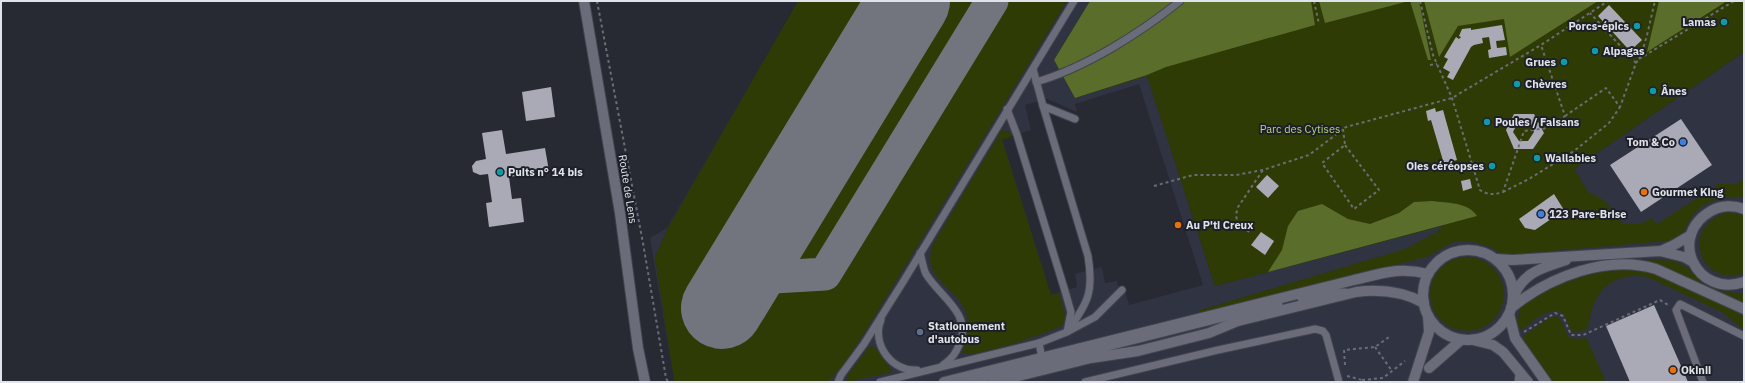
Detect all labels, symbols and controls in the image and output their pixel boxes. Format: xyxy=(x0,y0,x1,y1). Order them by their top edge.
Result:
place label: Lamas xyxy=(1682,15,1716,29)
marker: Lamas xyxy=(1719,17,1729,27)
place label: Porcs-épics xyxy=(1568,19,1629,33)
marker: Porcs-épics xyxy=(1632,21,1642,31)
place label: Alpagas xyxy=(1603,44,1645,58)
marker: Alpagas xyxy=(1590,46,1600,56)
place label: Grues xyxy=(1525,55,1556,69)
marker: Grues xyxy=(1559,57,1569,67)
place label: Chèvres xyxy=(1525,77,1567,91)
marker: Chèvres xyxy=(1512,79,1522,89)
place label: Ânes xyxy=(1661,84,1687,98)
marker: Ânes xyxy=(1648,86,1658,96)
place label: Poules / Faisans xyxy=(1495,115,1580,129)
marker: Poules / Faisans xyxy=(1482,117,1492,127)
park label: Parc des Cytises xyxy=(1260,122,1340,136)
place label: Tom & Co xyxy=(1627,135,1675,149)
marker: Tom & Co xyxy=(1678,137,1688,147)
place label: Wallabies xyxy=(1545,151,1596,165)
street label: Route de Lens xyxy=(616,153,640,225)
marker: Wallabies xyxy=(1532,153,1542,163)
place label: Oies céréopses xyxy=(1406,159,1484,173)
marker: Oies céréopses xyxy=(1487,161,1497,171)
place label: Puits n° 14 bis xyxy=(508,165,583,179)
marker: Puits n° 14 bis xyxy=(495,167,505,177)
place label: Gourmet King xyxy=(1652,185,1724,199)
marker: Gourmet King xyxy=(1639,187,1649,197)
place label: 123 Pare-Brise xyxy=(1549,207,1626,221)
marker: 123 Pare-Brise xyxy=(1536,209,1546,219)
place label: Au P'ti Creux xyxy=(1186,218,1253,232)
marker: Au P'ti Creux xyxy=(1173,220,1183,230)
place label: Stationnement d'autobus xyxy=(928,319,1005,346)
marker: Stationnement d'autobus xyxy=(915,327,925,337)
place label: Okinii xyxy=(1681,363,1711,377)
marker: Okinii xyxy=(1668,365,1678,375)

